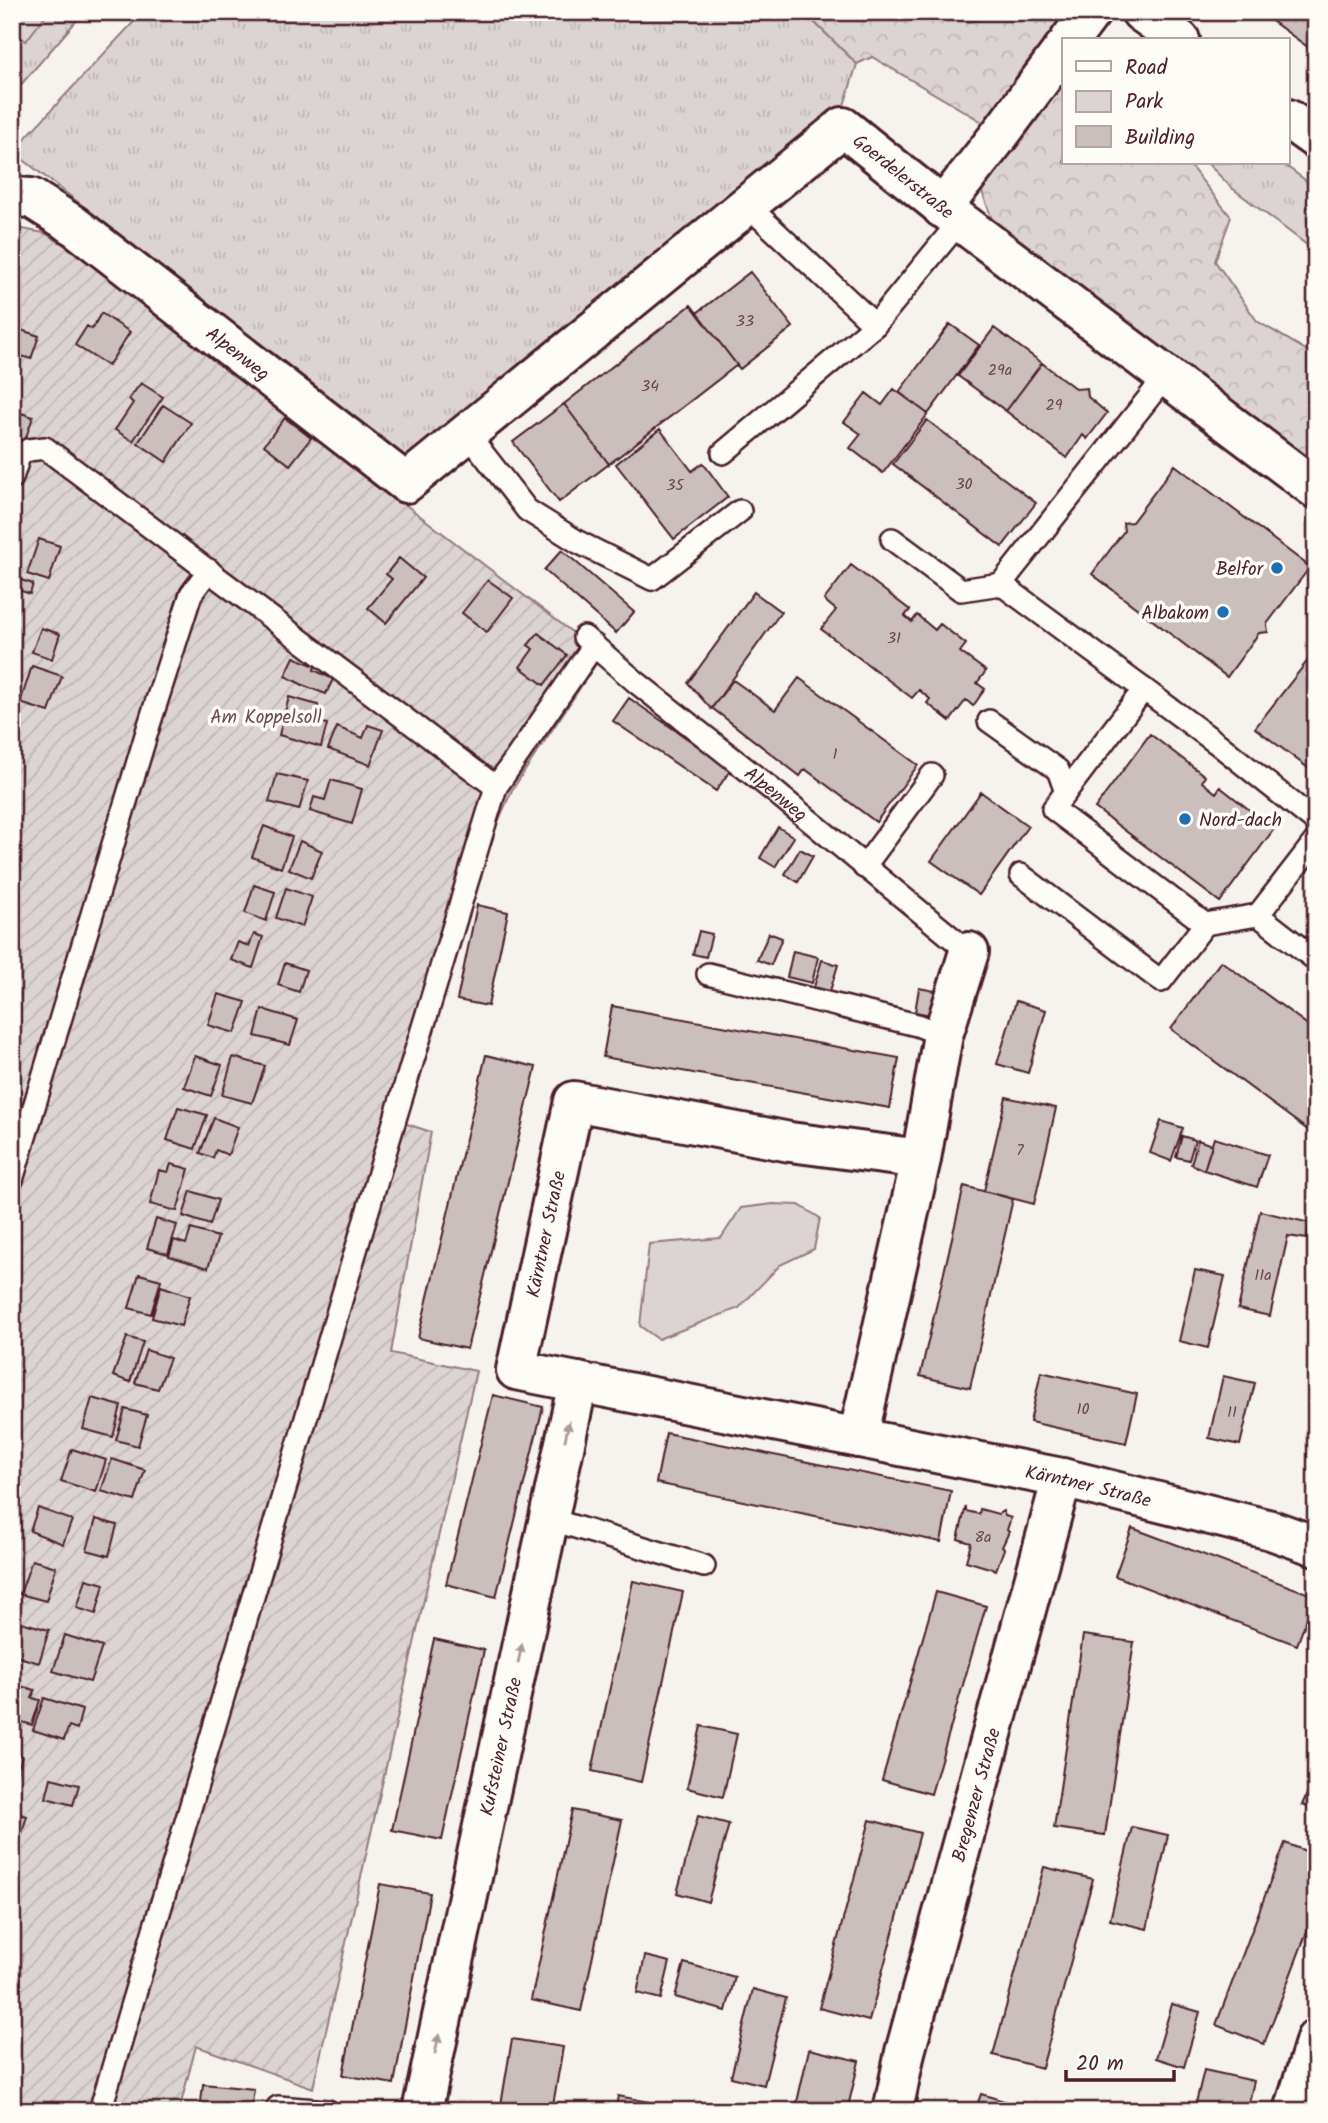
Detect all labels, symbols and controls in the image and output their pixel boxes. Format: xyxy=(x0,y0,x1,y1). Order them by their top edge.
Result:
legend xyxy=(1062,38,1290,164)
text: Road xyxy=(1125,52,1168,85)
text: Park xyxy=(1125,86,1163,119)
text: Building xyxy=(1125,122,1195,155)
street label: Goerdelerstraße xyxy=(845,127,960,228)
house number: 33 xyxy=(736,309,754,334)
street label: Alpenweg xyxy=(198,320,276,389)
house number: 29a xyxy=(988,358,1012,383)
house number: 34 xyxy=(641,374,659,399)
house number: 29 xyxy=(1045,393,1063,418)
house number: 30 xyxy=(955,472,973,497)
house number: 35 xyxy=(666,473,685,498)
place label: Belfor xyxy=(1216,555,1265,585)
marker: Belfor xyxy=(1269,560,1285,576)
place label: Albakom xyxy=(1141,599,1209,629)
marker: Albakom xyxy=(1215,604,1231,620)
house number: 31 xyxy=(887,626,901,651)
park label: Am Koppelsoll xyxy=(210,703,322,733)
house number: 1 xyxy=(832,742,838,767)
street label: Alpenweg xyxy=(737,760,813,830)
place label: Nord-dach xyxy=(1199,806,1282,836)
marker: Nord-dach xyxy=(1177,811,1193,827)
house number: 7 xyxy=(1016,1138,1024,1163)
street label: Kärntner Straße xyxy=(519,1168,575,1301)
house number: 11a xyxy=(1254,1263,1272,1288)
house number: 10 xyxy=(1076,1397,1090,1422)
house number: 11 xyxy=(1227,1400,1237,1425)
one-way arrow xyxy=(562,1420,573,1442)
street label: Kärntner Straße xyxy=(1022,1458,1155,1517)
house number: 8a xyxy=(974,1525,992,1550)
one-way arrow xyxy=(514,1643,525,1665)
street label: Kufsteiner Straße xyxy=(473,1674,532,1819)
street label: Bregenzer Straße xyxy=(945,1724,1010,1866)
one-way arrow xyxy=(431,2033,442,2055)
scale bar xyxy=(1066,2039,1174,2083)
text: 20 m xyxy=(1076,2048,1124,2081)

